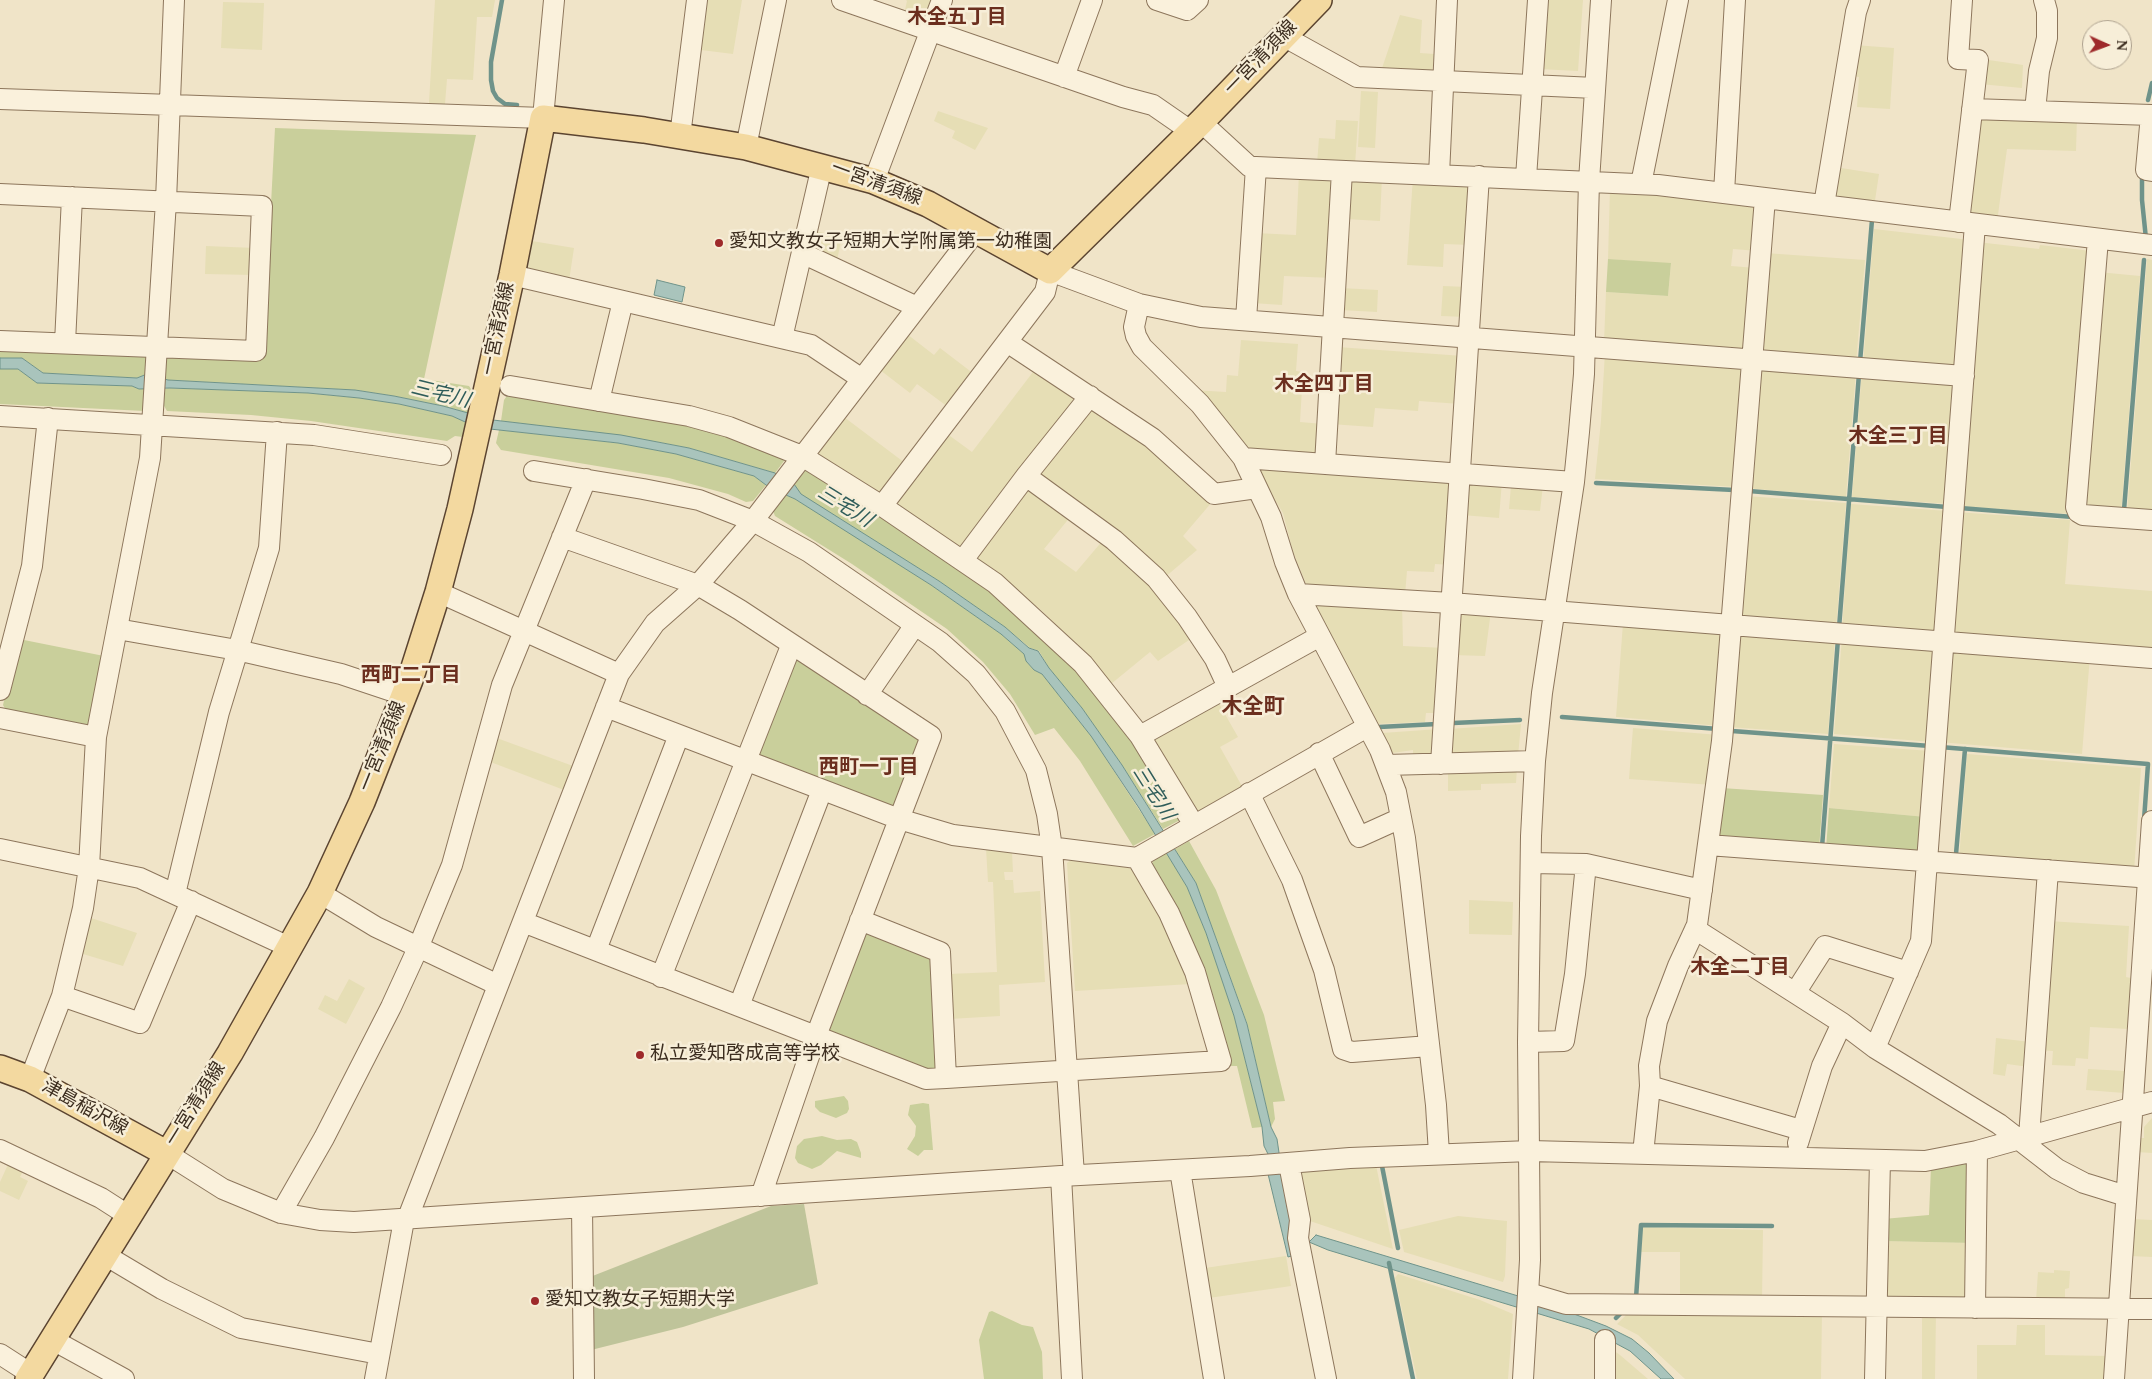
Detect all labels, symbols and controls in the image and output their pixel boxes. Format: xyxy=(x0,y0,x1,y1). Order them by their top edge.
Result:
district label: 木全五丁目 xyxy=(907,7,1007,31)
street label: 一宮清須線 xyxy=(1221,17,1303,101)
north arrow xyxy=(2082,20,2132,70)
text: N xyxy=(2111,39,2132,52)
street label: 一宮清須線 xyxy=(827,158,925,212)
place label: 愛知文教女子短期大学附属第一幼稚園 xyxy=(729,232,1052,254)
marker: 愛知文教女子短期大学附属第一幼稚園 xyxy=(713,237,725,249)
street label: 一宮清須線 xyxy=(479,280,521,378)
district label: 木全四丁目 xyxy=(1274,374,1374,398)
water label: 三宅川 xyxy=(408,377,472,415)
district label: 木全三丁目 xyxy=(1848,426,1948,450)
water label: 三宅川 xyxy=(812,482,876,534)
district label: 西町二丁目 xyxy=(361,665,461,689)
district label: 木全町 xyxy=(1222,696,1284,722)
street label: 一宮清須線 xyxy=(356,699,412,795)
district label: 西町一丁目 xyxy=(819,757,919,781)
water label: 三宅川 xyxy=(1126,762,1178,826)
district label: 木全二丁目 xyxy=(1690,957,1790,981)
place label: 私立愛知啓成高等学校 xyxy=(650,1044,840,1066)
marker: 私立愛知啓成高等学校 xyxy=(634,1049,646,1061)
street label: 一宮清須線 xyxy=(162,1059,232,1151)
street label: 津島稲沢線 xyxy=(37,1076,131,1142)
place label: 愛知文教女子短期大学 xyxy=(545,1290,735,1312)
marker: 愛知文教女子短期大学 xyxy=(529,1295,541,1307)

